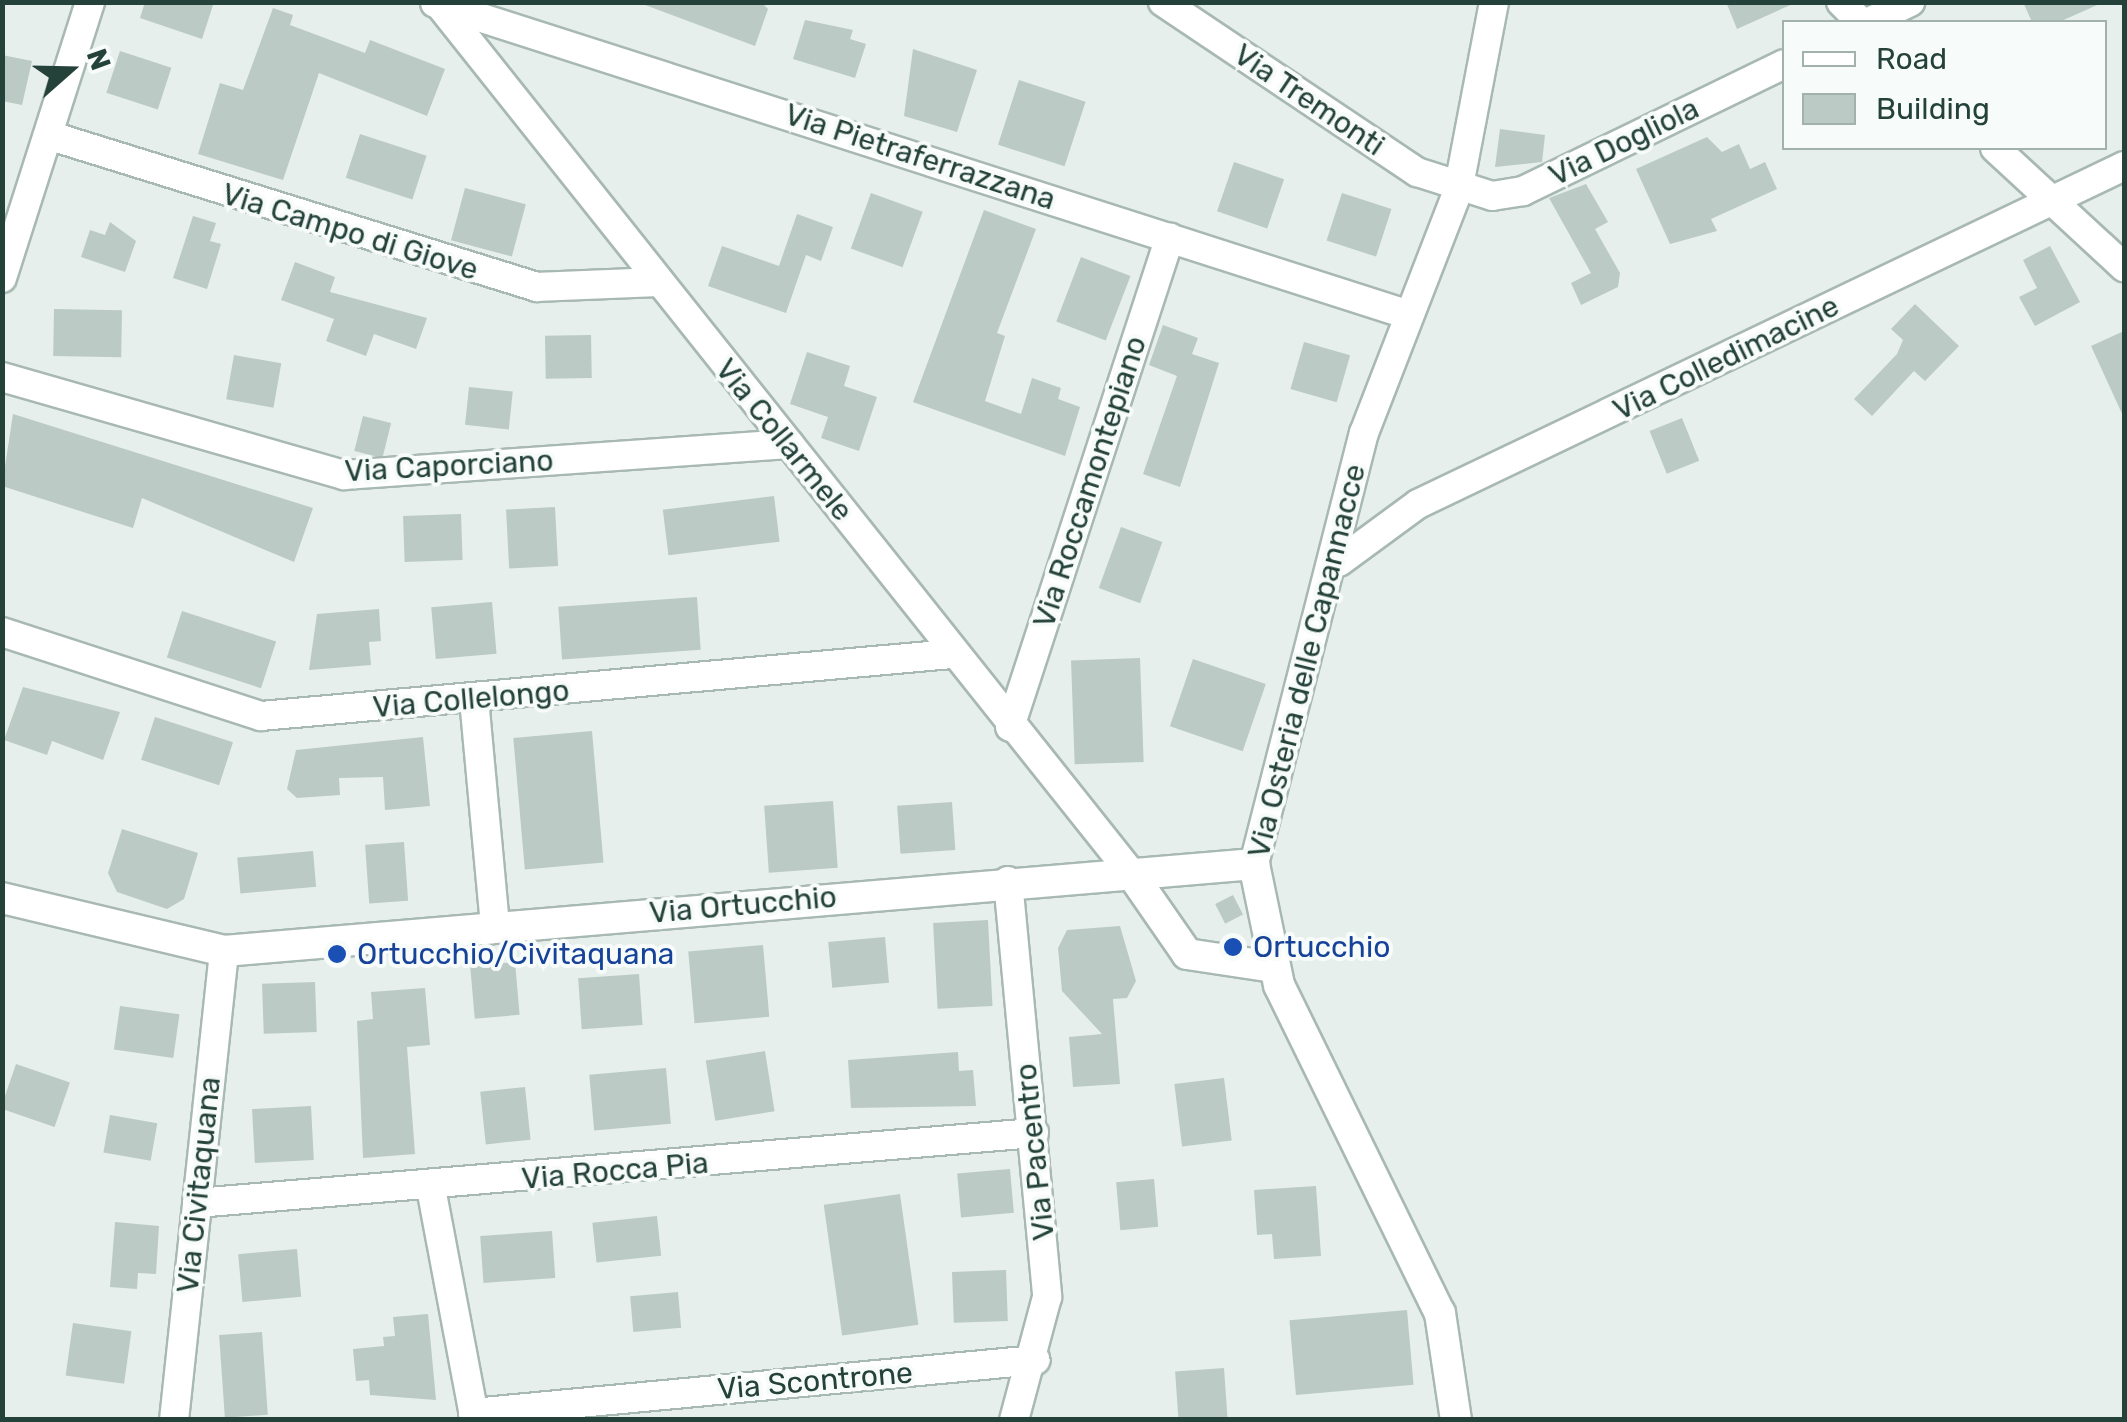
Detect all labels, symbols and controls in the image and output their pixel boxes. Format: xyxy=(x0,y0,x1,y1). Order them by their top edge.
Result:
north arrow xyxy=(20,20,120,120)
legend xyxy=(1782,20,2107,150)
street label: Via Tremonti xyxy=(1227,36,1391,164)
text: Road xyxy=(1876,41,1947,77)
text: N xyxy=(80,44,118,75)
street label: Via Dogliola xyxy=(1543,90,1705,194)
text: Building xyxy=(1876,91,1990,127)
street label: Via Pietraferrazzana xyxy=(780,96,1060,218)
street label: Via Campo di Giove xyxy=(218,176,482,288)
street label: Via Colledimacine xyxy=(1607,288,1845,428)
street label: Via Roccamontepiano xyxy=(1026,332,1154,632)
street label: Via Collarmele xyxy=(708,352,860,528)
street label: Via Caporciano xyxy=(344,443,554,489)
street label: Via Osteria delle Capannacce xyxy=(1241,460,1373,862)
street label: Via Collelongo xyxy=(371,672,571,726)
street label: Via Ortucchio xyxy=(648,879,838,931)
place label: Ortucchio xyxy=(1253,929,1390,965)
place label: Ortucchio/Civitaquana xyxy=(357,936,674,972)
marker: Ortucchio xyxy=(1222,936,1244,958)
marker: Ortucchio/Civitaquana xyxy=(326,943,348,965)
street label: Via Pacentro xyxy=(1008,1062,1062,1242)
street label: Via Civitaquana xyxy=(170,1075,228,1295)
street label: Via Rocca Pia xyxy=(520,1145,710,1197)
street label: Via Scontrone xyxy=(716,1355,914,1407)

